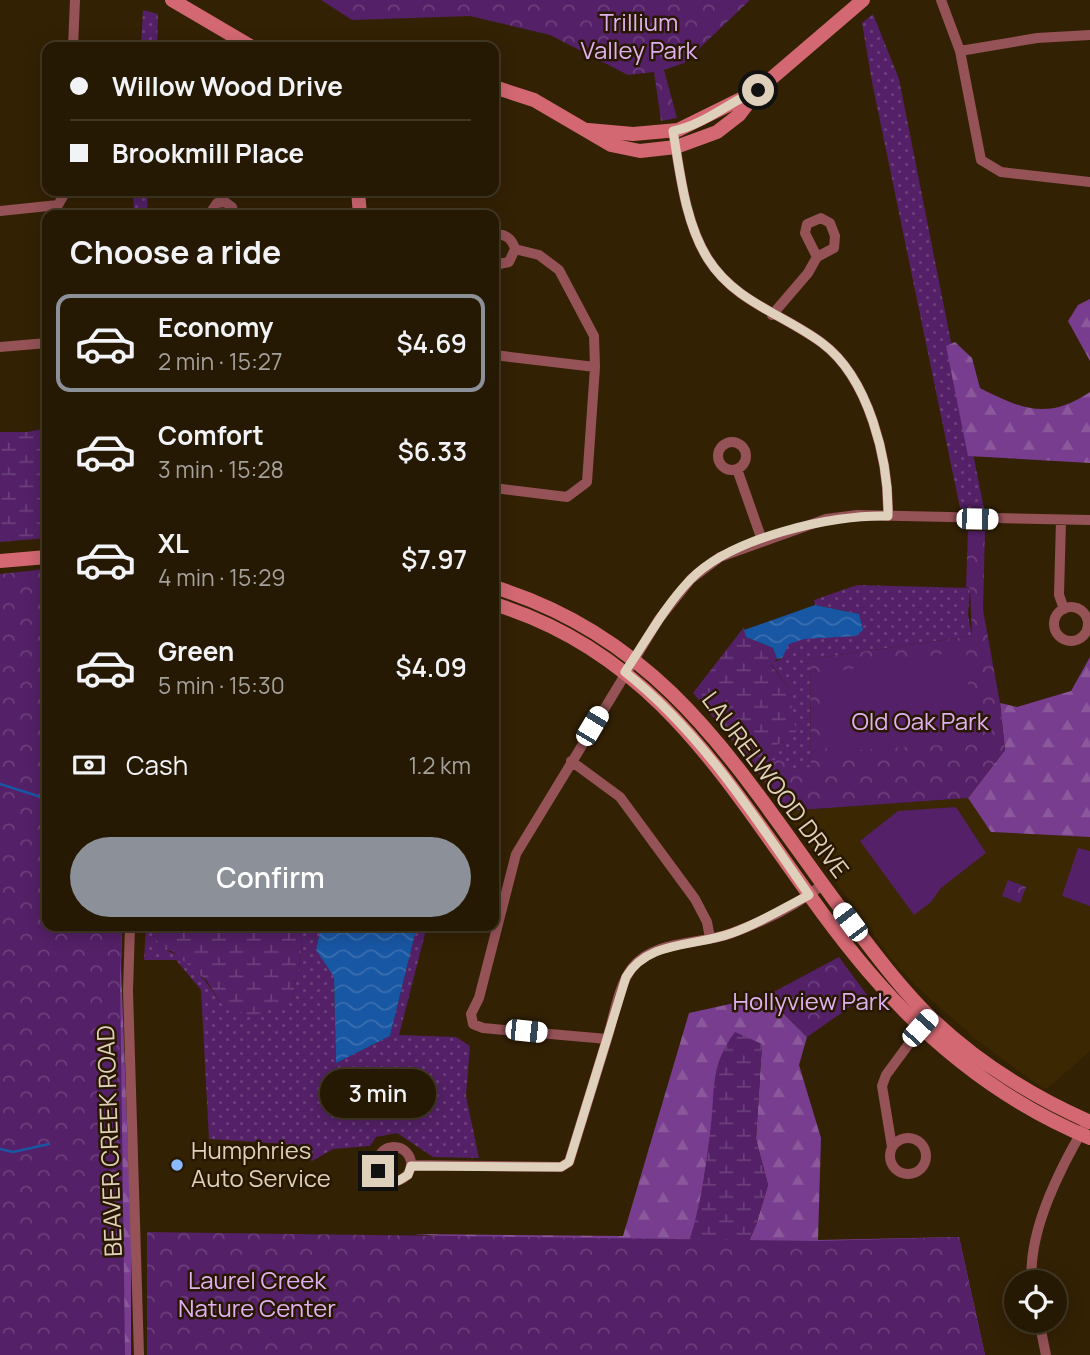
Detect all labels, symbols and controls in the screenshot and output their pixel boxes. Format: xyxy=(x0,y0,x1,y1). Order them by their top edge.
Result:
park label: Trillium Valley Park xyxy=(580,5,699,66)
text: Willow Wood Drive xyxy=(112,68,343,104)
route start xyxy=(742,74,774,106)
text: Brookmill Place xyxy=(112,135,304,171)
text: Choose a ride xyxy=(70,230,281,274)
text: Economy xyxy=(158,309,273,345)
icon: car xyxy=(74,312,137,375)
text: $4.69 xyxy=(397,325,467,361)
text: 2 min · 15:27 xyxy=(158,345,282,377)
text: Comfort xyxy=(158,417,264,453)
icon: car xyxy=(74,420,137,483)
text: $6.33 xyxy=(398,433,467,469)
text: 3 min · 15:28 xyxy=(158,453,284,485)
car xyxy=(956,508,999,530)
text: XL xyxy=(158,525,189,561)
icon: car xyxy=(74,528,137,591)
text: $7.97 xyxy=(401,541,467,577)
text: 4 min · 15:29 xyxy=(158,561,286,593)
text: Green xyxy=(158,633,234,669)
icon: car xyxy=(74,636,137,699)
text: $4.09 xyxy=(396,649,467,685)
text: 5 min · 15:30 xyxy=(158,669,285,701)
street label: LAURELWOOD DRIVE xyxy=(695,684,857,884)
car xyxy=(573,703,612,749)
park label: Old Oak Park xyxy=(851,704,990,737)
icon: cash xyxy=(70,746,108,784)
text: Cash xyxy=(126,747,188,783)
text: 1.2 km xyxy=(408,749,471,781)
button: Confirm xyxy=(70,837,471,917)
car xyxy=(829,899,872,945)
park label: Hollyview Park xyxy=(733,984,891,1017)
car xyxy=(899,1005,942,1051)
car xyxy=(505,1018,548,1044)
street label: BEAVER CREEK ROAD xyxy=(88,1025,129,1257)
callout: 3 min xyxy=(320,1070,436,1118)
text: 3 min xyxy=(349,1077,407,1109)
place label: Humphries Auto Service xyxy=(191,1133,331,1194)
route end xyxy=(362,1155,394,1187)
marker: Humphries Auto Service xyxy=(169,1157,185,1173)
park label: Laurel Creek Nature Center xyxy=(178,1263,336,1324)
map controls xyxy=(1004,1270,1067,1333)
button: locate xyxy=(1004,1270,1067,1333)

